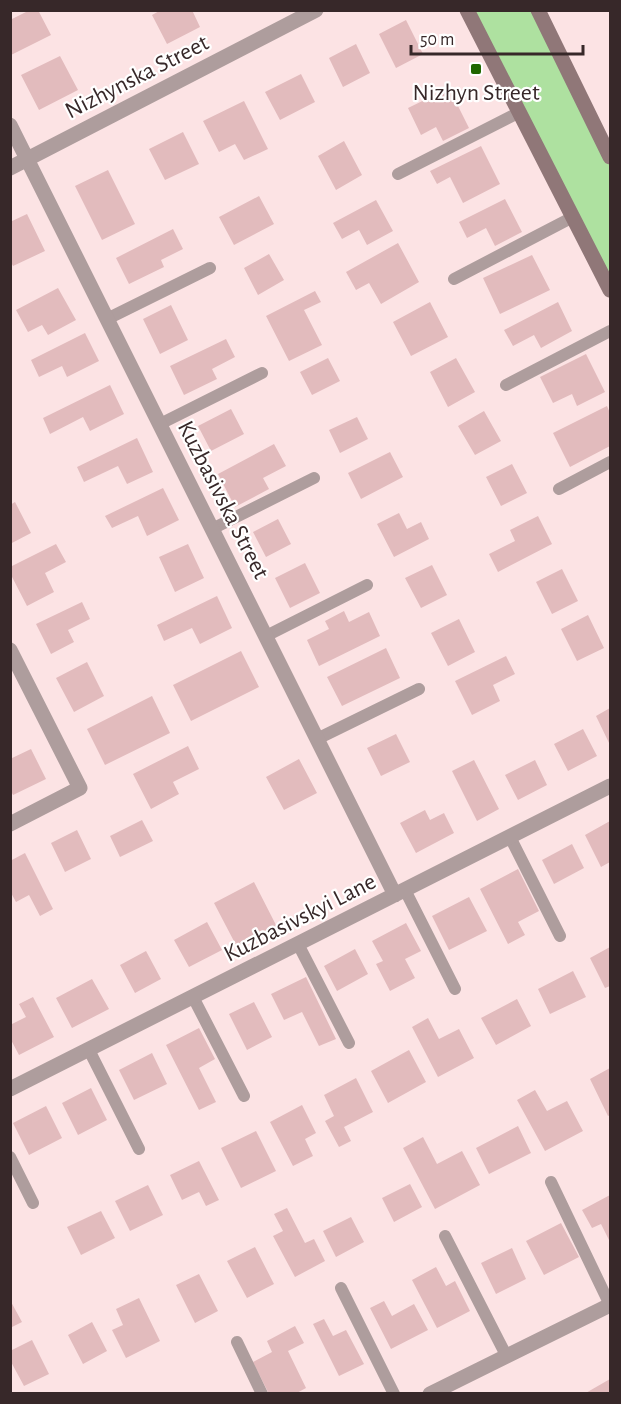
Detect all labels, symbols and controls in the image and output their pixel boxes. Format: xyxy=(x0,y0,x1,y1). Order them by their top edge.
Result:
scale bar xyxy=(411,18,584,56)
street label: Nizhynska Street xyxy=(61,30,213,123)
text: 50 m xyxy=(420,31,454,49)
marker: Nizhyn Street xyxy=(469,62,483,76)
place label: Nizhyn Street xyxy=(412,81,540,105)
street label: Kuzbasivska Street xyxy=(173,417,273,583)
street label: Kuzbasivskyi Lane xyxy=(220,869,380,967)

